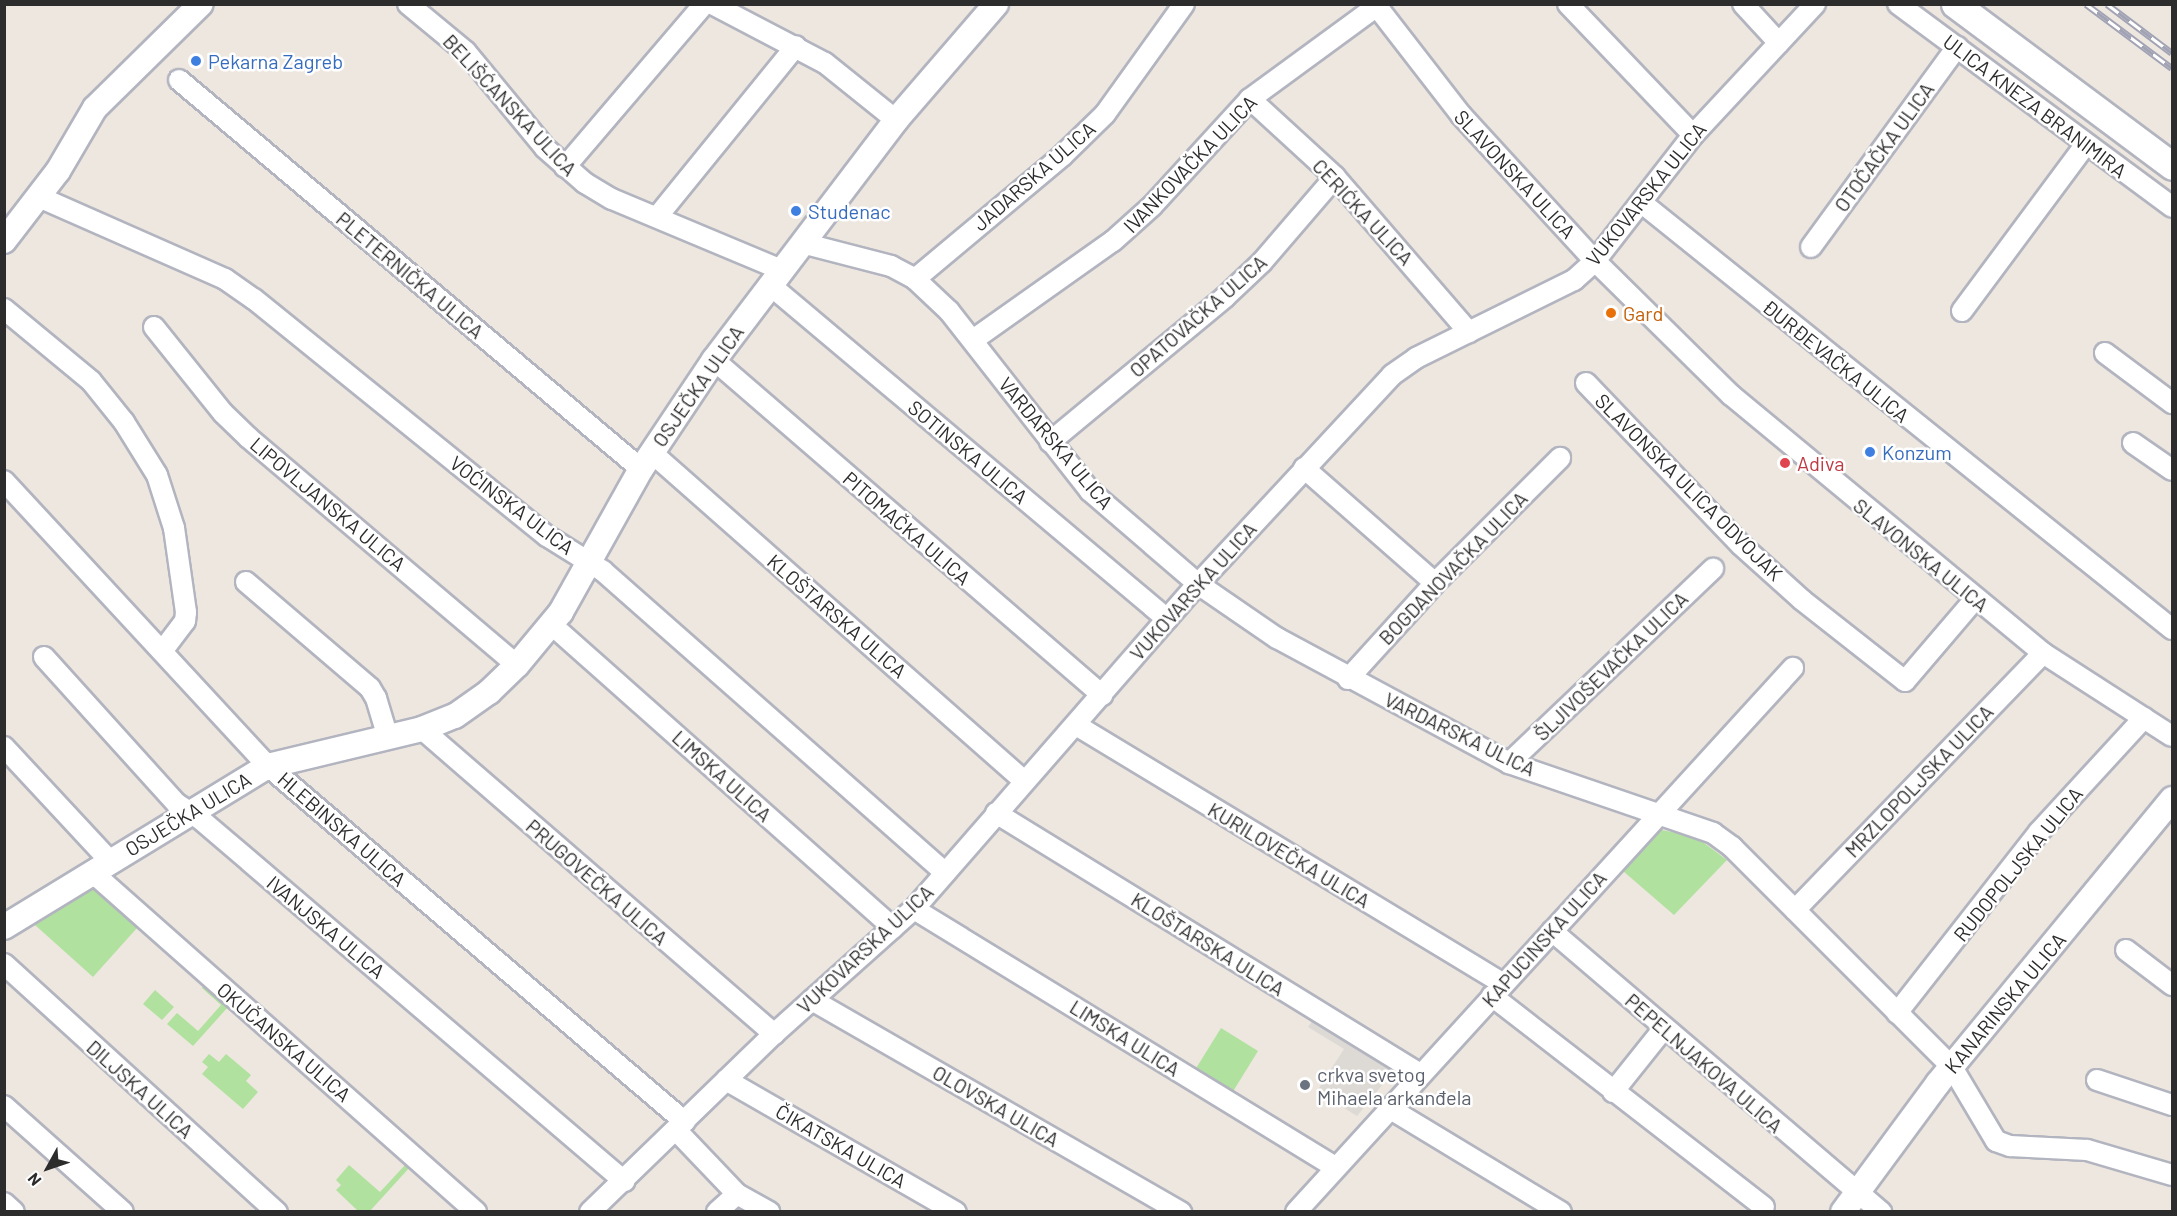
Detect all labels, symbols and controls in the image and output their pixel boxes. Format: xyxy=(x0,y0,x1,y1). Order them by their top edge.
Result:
street label: BELIŠĆANSKA ULICA xyxy=(438,29,582,181)
street label: ULICA KNEZA BRANIMIRA xyxy=(1939,29,2131,183)
place label: Pekarna Zagreb xyxy=(208,49,343,73)
marker: Pekarna Zagreb xyxy=(189,54,203,68)
street label: OTOČAČKA ULICA xyxy=(1829,78,1939,216)
street label: IVANKOVAČKA ULICA xyxy=(1118,90,1262,238)
street label: SLAVONSKA ULICA xyxy=(1449,105,1581,243)
street label: JADARSKA ULICA xyxy=(968,116,1100,236)
street label: VUKOVARSKA ULICA xyxy=(1581,117,1711,271)
street label: CERIĆKA ULICA xyxy=(1308,154,1418,270)
place label: Studenac xyxy=(808,199,891,223)
marker: Studenac xyxy=(789,204,803,218)
street label: PLETERNIČKA ULICA xyxy=(332,207,488,343)
street label: OPATOVAČKA ULICA xyxy=(1124,250,1272,382)
street label: ĐURĐEVAČKA ULICA xyxy=(1758,295,1914,427)
place label: Gard xyxy=(1623,301,1663,325)
marker: Gard xyxy=(1604,306,1618,320)
street label: OSJEČKA ULICA xyxy=(647,321,749,451)
street label: VARDARSKA ULICA xyxy=(994,372,1118,514)
street label: SLAVONSKA ULICA ODVOJAK xyxy=(1590,388,1788,586)
street label: SOTINSKA ULICA xyxy=(903,395,1033,509)
street label: LIPOVLJANSKA ULICA xyxy=(246,432,410,576)
place label: Konzum xyxy=(1882,440,1952,464)
marker: Konzum xyxy=(1863,445,1877,459)
street label: VOĆINSKA ULICA xyxy=(445,451,579,559)
place label: Adiva xyxy=(1797,451,1844,475)
marker: Adiva xyxy=(1778,456,1792,470)
street label: PITOMAČKA ULICA xyxy=(838,466,976,590)
street label: BOGDANOVAČKA ULICA xyxy=(1374,486,1532,650)
street label: SLAVONSKA ULICA xyxy=(1849,493,1993,617)
street label: VUKOVARSKA ULICA xyxy=(1125,517,1261,665)
street label: KLOŠTARSKA ULICA xyxy=(763,549,911,683)
street label: ŠLJIVOŠEVAČKA ULICA xyxy=(1529,586,1693,746)
street label: VARDARSKA ULICA xyxy=(1381,687,1539,781)
street label: MRZLOPOLJSKA ULICA xyxy=(1840,700,1998,862)
street label: LIMSKA ULICA xyxy=(667,725,777,827)
street label: OSJEČKA ULICA xyxy=(121,767,255,861)
street label: HLEBINSKA ULICA xyxy=(273,767,411,891)
street label: RUDOPOLJSKA ULICA xyxy=(1948,782,2088,946)
street label: KURILOVEČKA ULICA xyxy=(1204,797,1374,913)
street label: PRUGOVEČKA ULICA xyxy=(521,814,673,950)
street label: KAPUCINSKA ULICA xyxy=(1477,866,1611,1012)
street label: IVANJSKA ULICA xyxy=(262,871,390,983)
street label: VUKOVARSKA ULICA xyxy=(792,880,938,1018)
street label: KLOŠTARSKA ULICA xyxy=(1127,887,1289,1001)
street label: KANARINSKA ULICA xyxy=(1939,928,2071,1078)
street label: OKUČANSKA ULICA xyxy=(212,977,356,1107)
street label: PEPELNJAKOVA ULICA xyxy=(1621,988,1787,1138)
street label: LIMSKA ULICA xyxy=(1066,995,1184,1081)
street label: DILJSKA ULICA xyxy=(82,1035,198,1143)
street label: OLOVSKA ULICA xyxy=(929,1060,1063,1152)
place label: crkva svetog Mihaela arkanđela xyxy=(1317,1062,1471,1109)
marker: crkva svetog Mihaela arkanđela xyxy=(1298,1078,1312,1092)
street label: ČIKATSKA ULICA xyxy=(772,1099,910,1193)
north arrow xyxy=(18,1138,78,1198)
text: N xyxy=(23,1170,45,1190)

